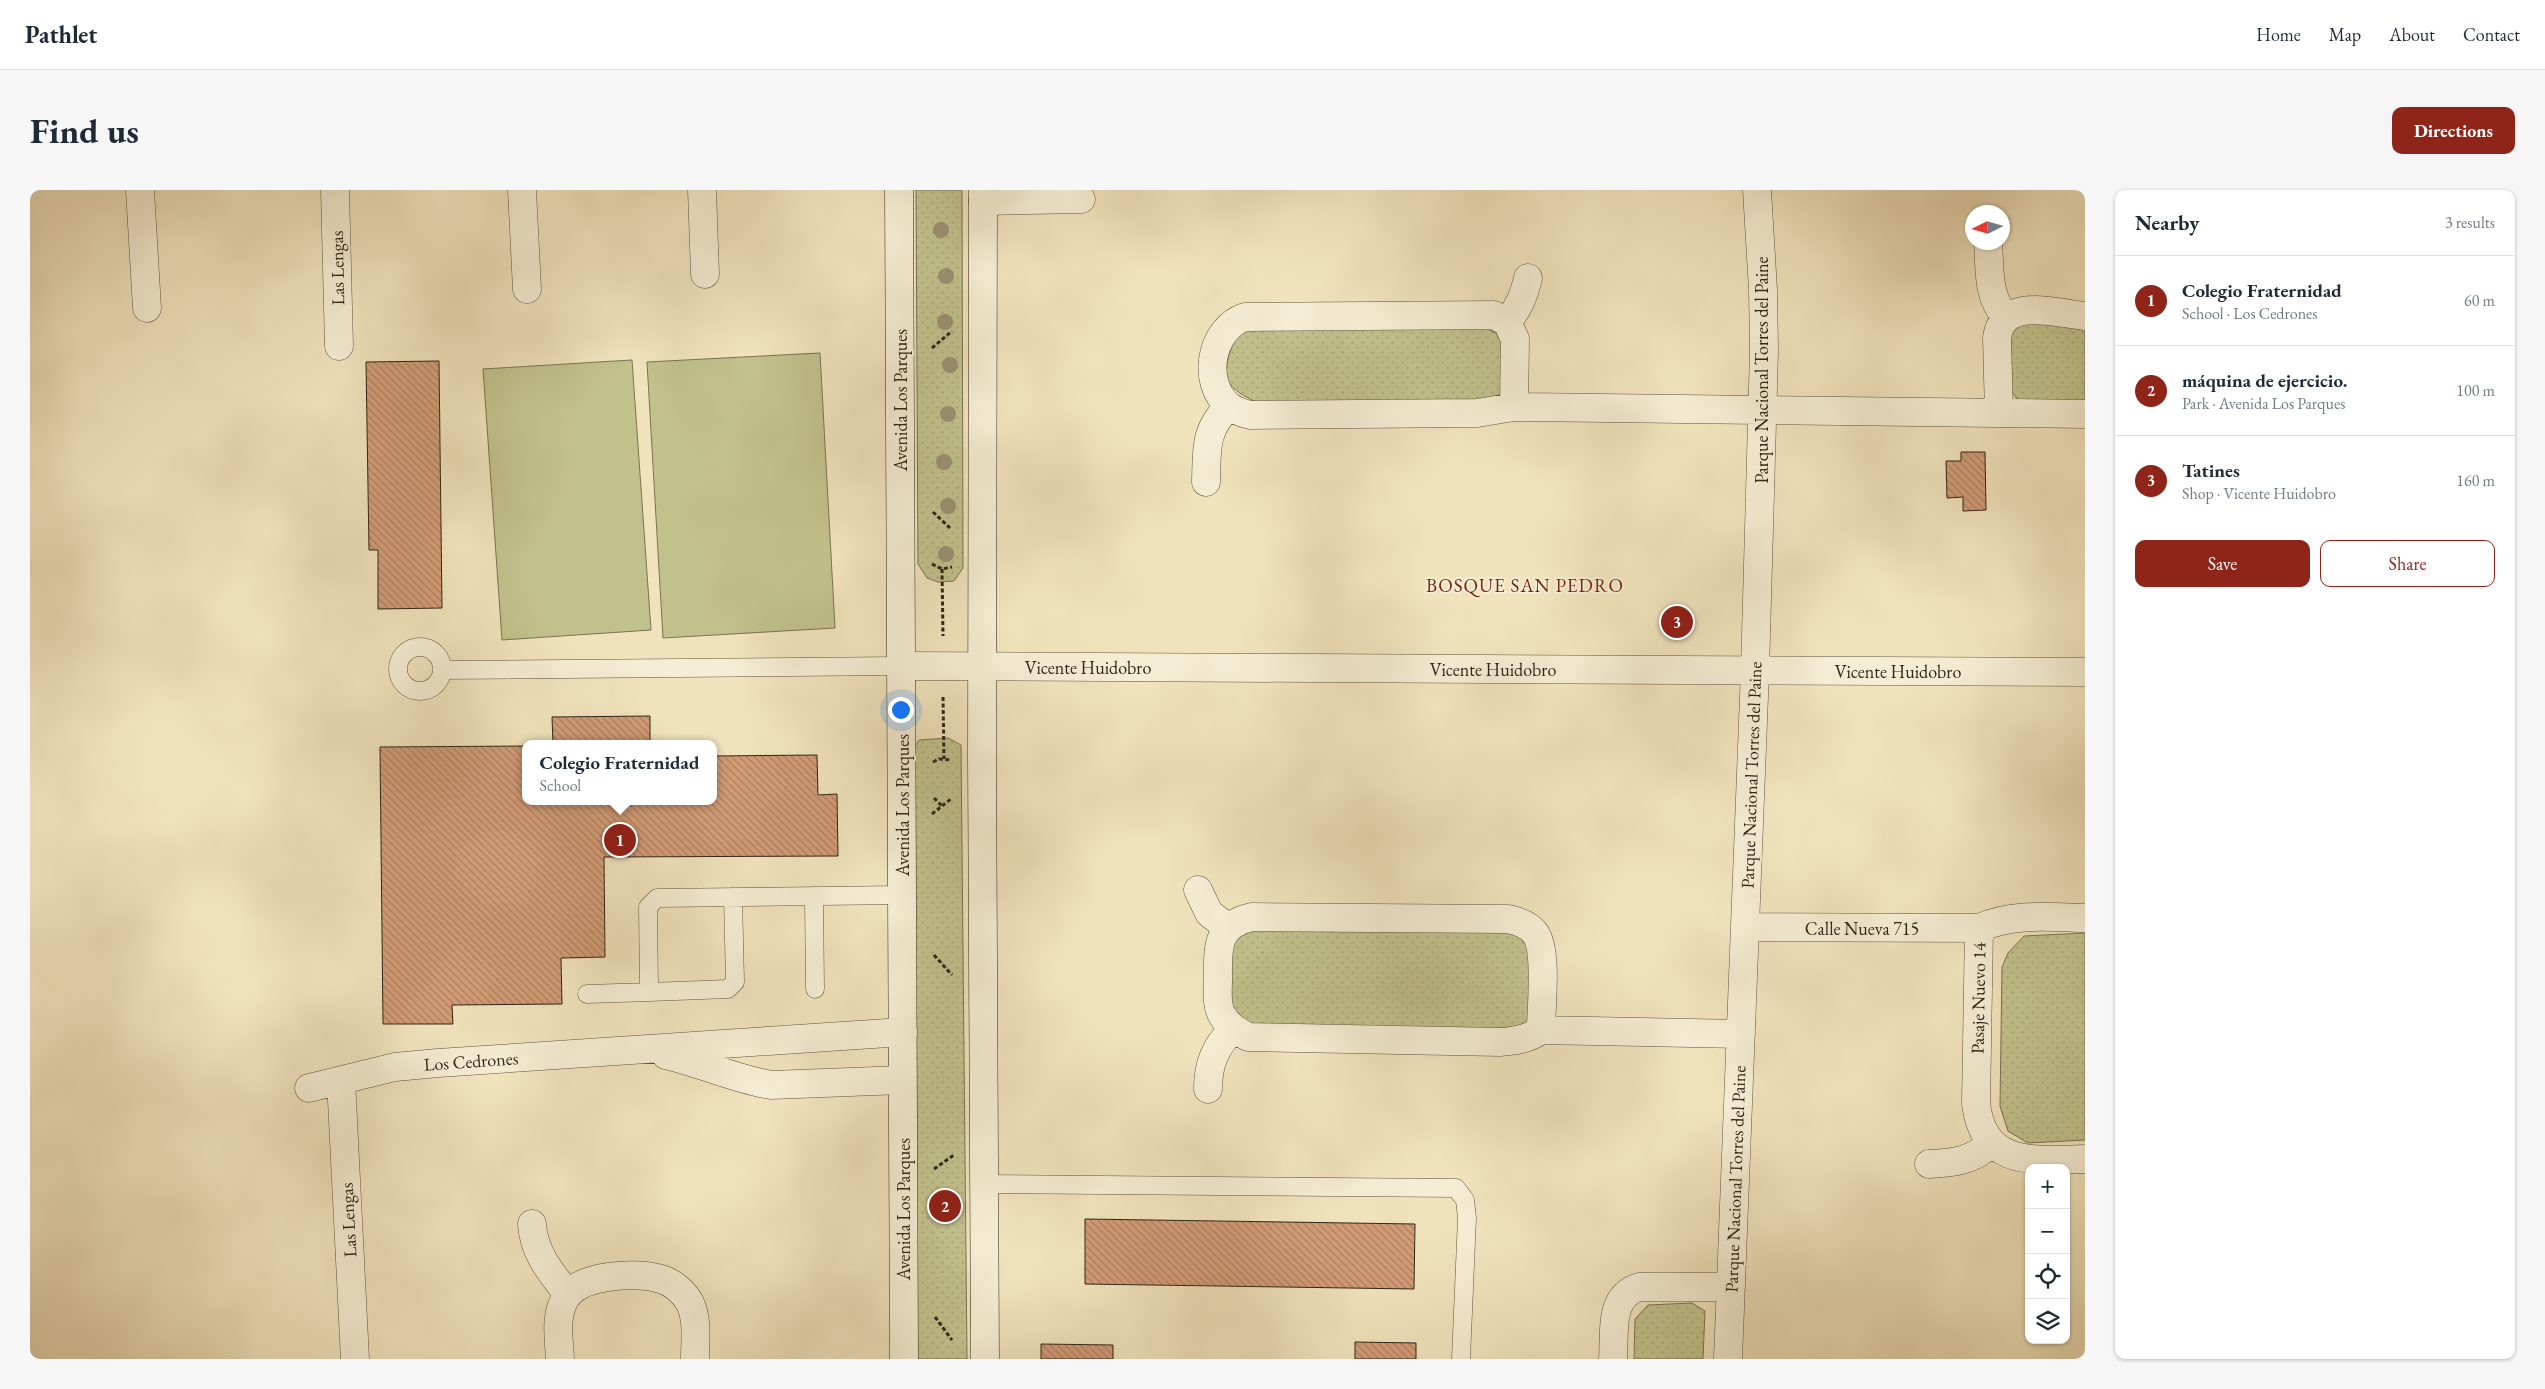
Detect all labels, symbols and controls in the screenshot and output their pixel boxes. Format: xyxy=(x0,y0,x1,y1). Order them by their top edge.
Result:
text: Pathlet xyxy=(25,19,97,50)
text: Home xyxy=(2256,23,2301,46)
text: Map xyxy=(2329,23,2361,46)
text: About xyxy=(2389,23,2435,46)
text: Contact xyxy=(2463,23,2520,46)
button: Directions xyxy=(2392,107,2515,154)
text: Find us xyxy=(30,108,139,153)
north arrow xyxy=(1965,205,2010,250)
text: Nearby xyxy=(2135,209,2199,236)
text: 3 results xyxy=(2445,212,2495,233)
street label: Las Lengas xyxy=(325,230,349,306)
street label: Parque Nacional Torres del Paine xyxy=(1750,256,1773,484)
text: Colegio Fraternidad xyxy=(2182,278,2342,303)
text: 1 xyxy=(2147,290,2155,311)
text: 60 m xyxy=(2464,290,2495,311)
text: School · Los Cedrones xyxy=(2182,303,2318,324)
street label: Avenida Los Parques xyxy=(889,329,912,472)
text: máquina de ejercicio. xyxy=(2182,368,2347,393)
text: 2 xyxy=(2147,380,2155,401)
text: 100 m xyxy=(2456,380,2495,401)
text: Park · Avenida Los Parques xyxy=(2182,393,2345,414)
text: Tatines xyxy=(2182,458,2240,483)
text: 3 xyxy=(2147,470,2155,491)
text: 160 m xyxy=(2456,470,2495,491)
text: Shop · Vicente Huidobro xyxy=(2182,483,2336,504)
button: Save xyxy=(2135,540,2310,587)
button: Share xyxy=(2320,540,2495,587)
district label: BOSQUE SAN PEDRO xyxy=(1426,573,1624,598)
pin: 3 xyxy=(1661,603,1693,641)
street label: Vicente Huidobro xyxy=(1025,656,1151,679)
street label: Vicente Huidobro xyxy=(1430,658,1556,681)
street label: Vicente Huidobro xyxy=(1835,660,1961,683)
street label: Parque Nacional Torres del Paine xyxy=(1736,661,1766,889)
your location xyxy=(888,697,914,723)
street label: Avenida Los Parques xyxy=(891,734,914,877)
popup xyxy=(522,740,717,805)
text: Colegio Fraternidad xyxy=(540,750,699,775)
text: School xyxy=(540,775,581,796)
pin: 1 xyxy=(604,821,636,859)
street label: Calle Nueva 715 xyxy=(1805,917,1919,940)
street label: Pasaje Nuevo 14 xyxy=(1966,942,1990,1054)
street label: Los Cedrones xyxy=(423,1046,519,1076)
street label: Parque Nacional Torres del Paine xyxy=(1720,1065,1750,1293)
street label: Avenida Los Parques xyxy=(892,1138,915,1281)
map controls xyxy=(2025,1164,2070,1344)
button: + xyxy=(2025,1164,2070,1209)
street label: Las Lengas xyxy=(335,1182,361,1258)
pin: 2 xyxy=(929,1187,961,1225)
button: − xyxy=(2025,1209,2070,1254)
button: locate xyxy=(2025,1254,2070,1299)
button: layers xyxy=(2025,1299,2070,1344)

